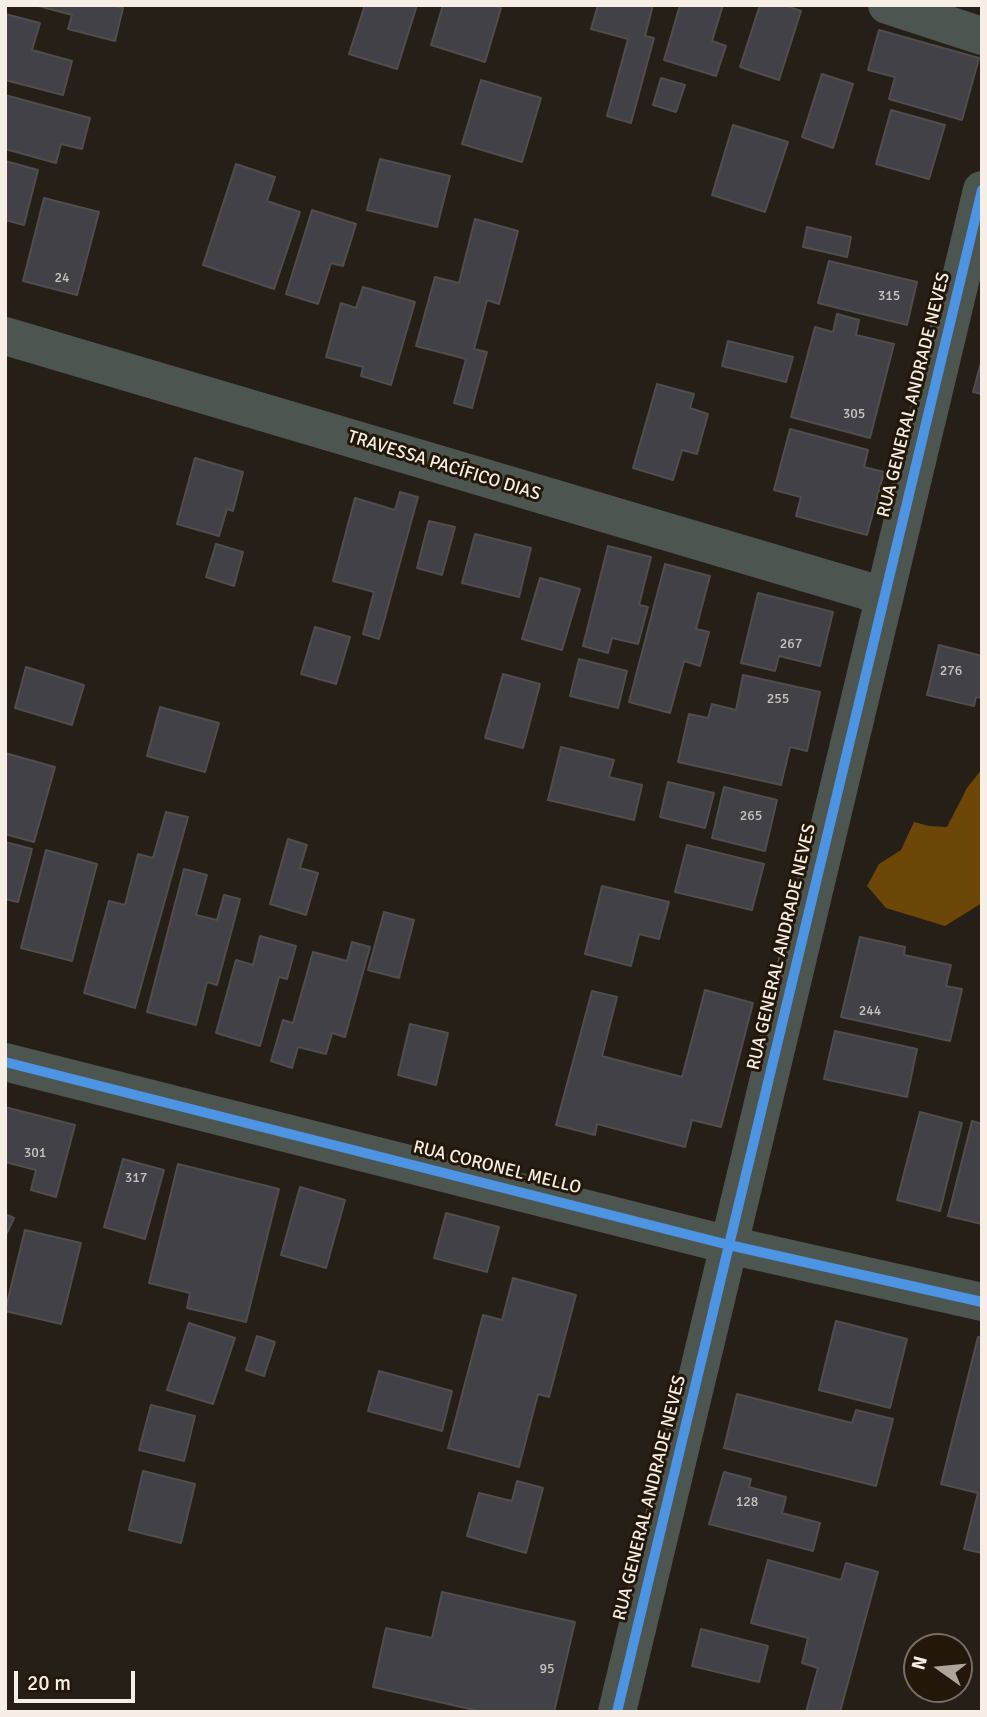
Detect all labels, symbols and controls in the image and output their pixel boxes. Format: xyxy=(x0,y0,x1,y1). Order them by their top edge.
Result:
house number: 24 xyxy=(54,270,70,286)
street label: RUA GENERAL ANDRADE NEVES xyxy=(873,270,955,520)
house number: 315 xyxy=(878,288,900,304)
house number: 305 xyxy=(843,406,865,422)
street label: TRAVESSA PACÍFICO DIAS xyxy=(345,426,543,506)
house number: 267 xyxy=(780,636,802,652)
house number: 276 xyxy=(940,663,962,679)
house number: 255 xyxy=(767,691,789,707)
house number: 265 xyxy=(740,808,762,824)
street label: RUA GENERAL ANDRADE NEVES xyxy=(743,822,821,1072)
house number: 244 xyxy=(859,1003,881,1019)
street label: RUA CORONEL MELLO xyxy=(411,1137,583,1199)
house number: 301 xyxy=(24,1145,46,1161)
house number: 317 xyxy=(125,1170,147,1186)
street label: RUA GENERAL ANDRADE NEVES xyxy=(609,1373,691,1623)
house number: 128 xyxy=(736,1494,758,1510)
north arrow xyxy=(903,1633,973,1703)
text: N xyxy=(906,1654,933,1673)
scale bar xyxy=(18,1658,138,1702)
house number: 95 xyxy=(539,1661,555,1677)
text: 20 m xyxy=(27,1670,71,1696)

